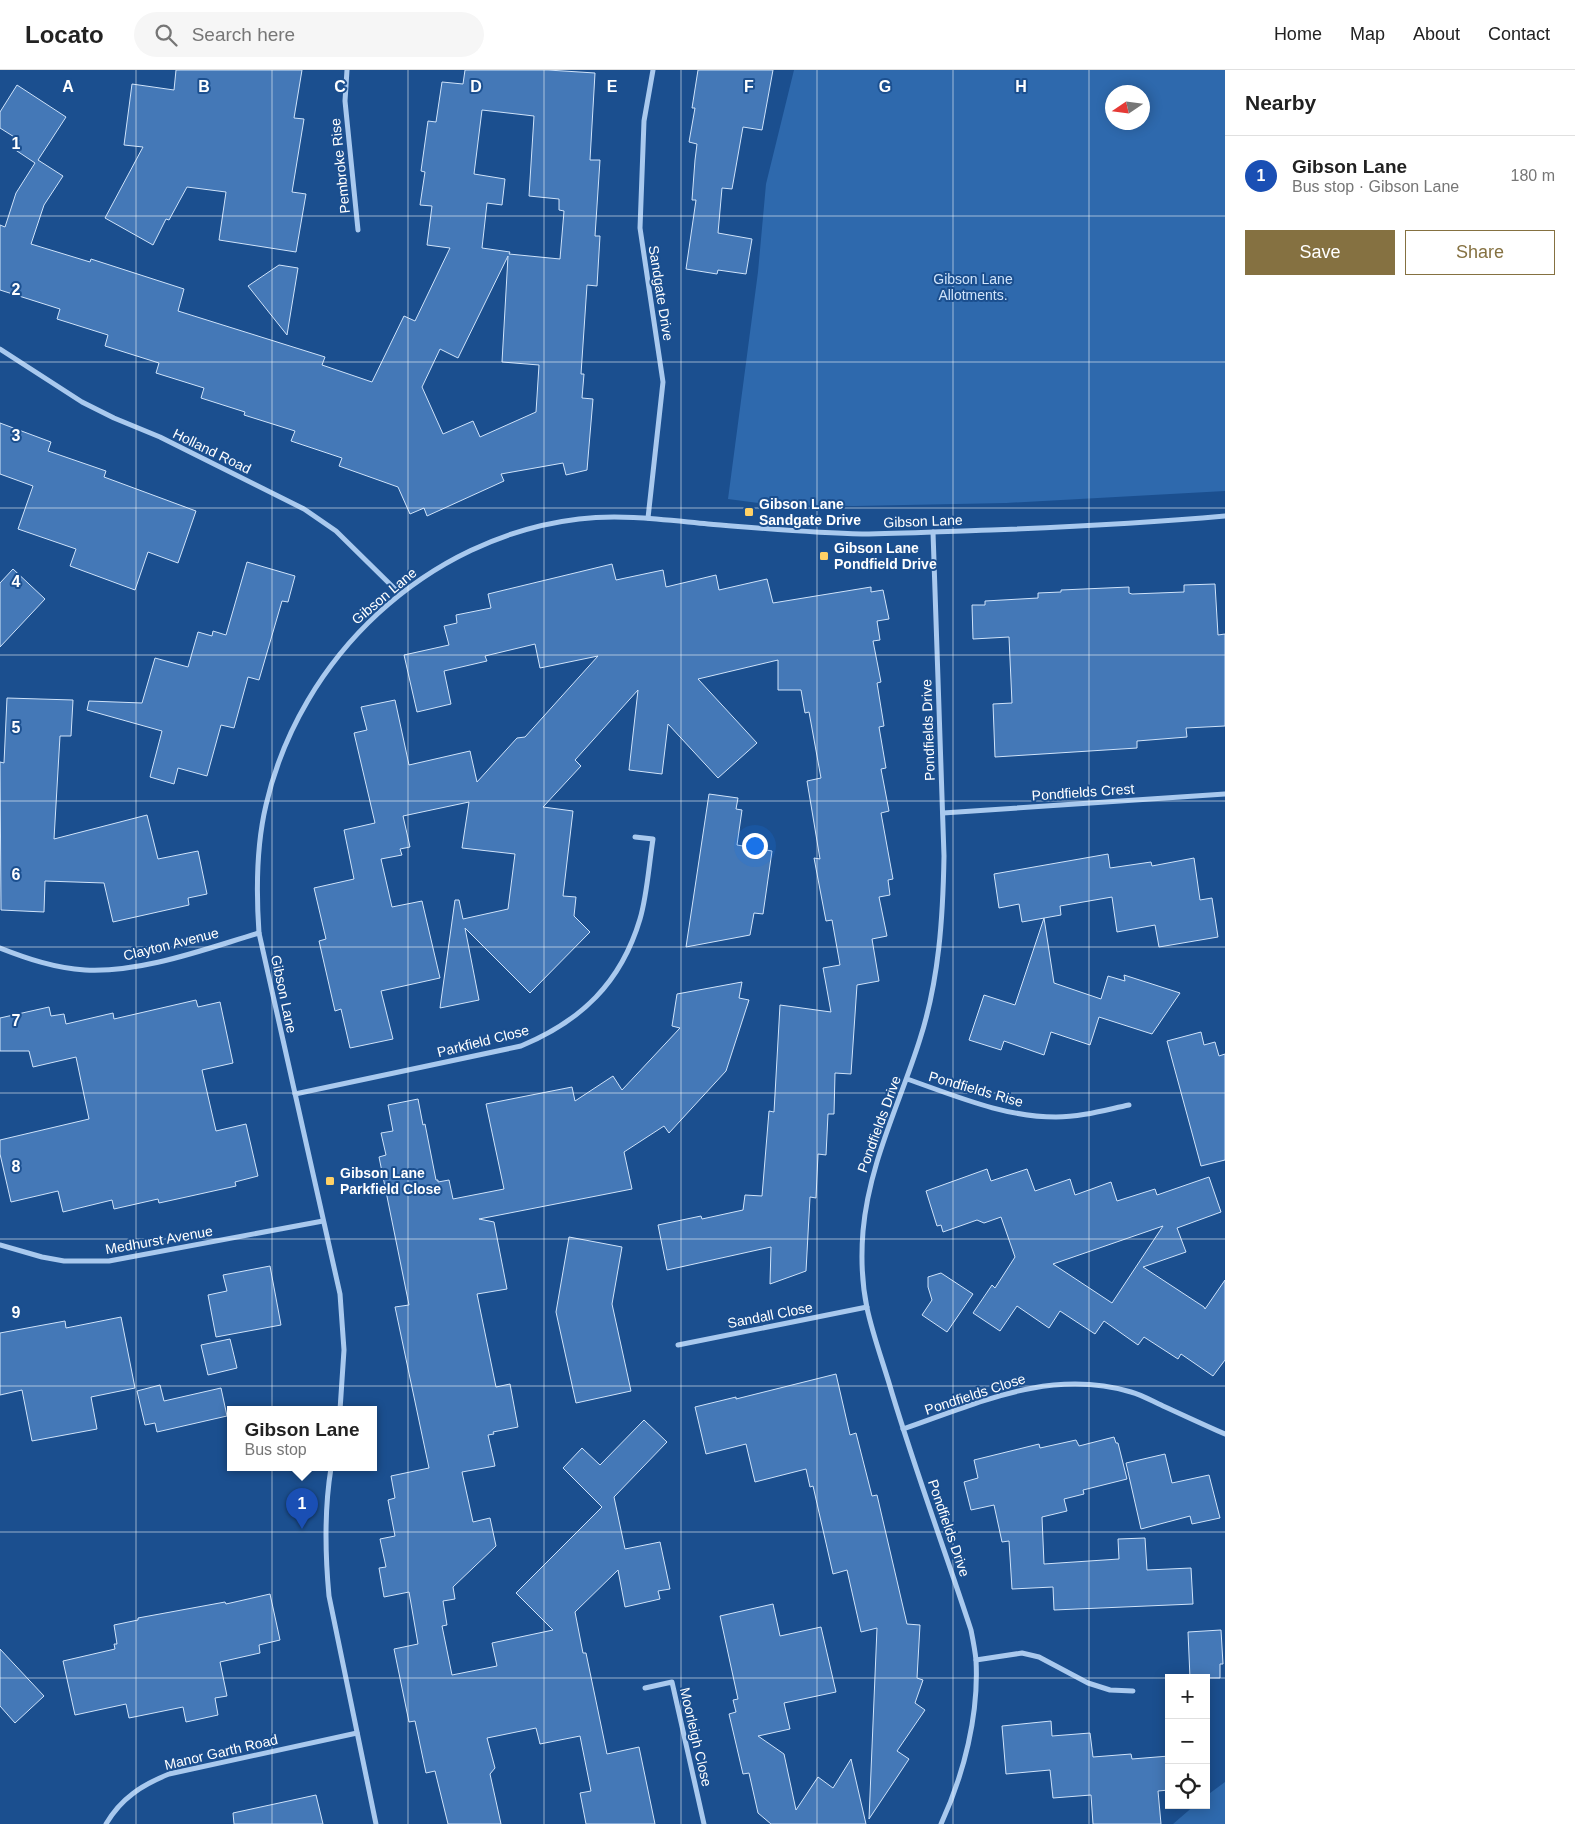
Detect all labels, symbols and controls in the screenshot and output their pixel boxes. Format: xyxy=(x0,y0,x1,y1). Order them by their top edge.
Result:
search box xyxy=(134,12,484,57)
text: Locato xyxy=(25,21,104,48)
icon: search xyxy=(152,21,180,49)
text: Search here xyxy=(192,24,295,45)
text: Home xyxy=(1274,24,1322,44)
text: Map xyxy=(1350,24,1385,44)
text: About xyxy=(1413,24,1460,44)
text: Contact xyxy=(1488,24,1550,44)
text: A xyxy=(62,78,74,95)
text: B xyxy=(198,78,210,95)
text: C xyxy=(334,78,346,95)
text: D xyxy=(470,78,482,95)
text: E xyxy=(607,78,618,95)
text: F xyxy=(744,78,754,95)
text: G xyxy=(879,78,891,95)
text: H xyxy=(1015,78,1027,95)
north arrow xyxy=(1105,85,1150,130)
text: Nearby xyxy=(1245,91,1316,114)
street label: Pembroke Rise xyxy=(327,117,353,214)
text: 1 xyxy=(12,135,21,152)
text: Gibson Lane xyxy=(1292,156,1407,177)
text: 1 xyxy=(1257,167,1265,184)
text: 180 m xyxy=(1511,167,1555,184)
text: Bus stop · Gibson Lane xyxy=(1292,178,1459,195)
button: Save xyxy=(1245,230,1395,275)
button: Share xyxy=(1405,230,1555,275)
street label: Sandgate Drive xyxy=(646,244,676,342)
park label: Gibson Lane Allotments. xyxy=(933,271,1013,303)
text: 2 xyxy=(12,281,21,298)
street label: Holland Road xyxy=(170,425,254,477)
text: 3 xyxy=(12,427,21,444)
place label: Gibson Lane Sandgate Drive xyxy=(759,496,861,528)
marker: Gibson Lane Sandgate Drive xyxy=(743,506,755,518)
street label: Gibson Lane xyxy=(883,512,963,530)
place label: Gibson Lane Pondfield Drive xyxy=(834,540,937,572)
marker: Gibson Lane Pondfield Drive xyxy=(818,550,830,562)
street label: Gibson Lane xyxy=(348,564,420,628)
text: 4 xyxy=(12,573,21,590)
street label: Pondfields Drive xyxy=(918,679,938,781)
text: 5 xyxy=(12,719,21,736)
street label: Pondfields Crest xyxy=(1031,780,1135,804)
your location xyxy=(742,833,768,859)
text: 6 xyxy=(12,866,21,883)
street label: Clayton Avenue xyxy=(122,924,221,964)
street label: Gibson Lane xyxy=(268,954,300,1035)
text: 7 xyxy=(12,1012,21,1029)
street label: Parkfield Close xyxy=(435,1022,531,1060)
street label: Pondfields Rise xyxy=(927,1068,1025,1110)
street label: Pondfields Drive xyxy=(854,1073,904,1175)
text: 8 xyxy=(12,1158,21,1175)
place label: Gibson Lane Parkfield Close xyxy=(340,1165,441,1197)
marker: Gibson Lane Parkfield Close xyxy=(324,1175,336,1187)
street label: Medhurst Avenue xyxy=(104,1223,214,1257)
street label: Sandall Close xyxy=(726,1299,814,1331)
text: 9 xyxy=(12,1304,21,1321)
street label: Pondfields Close xyxy=(923,1370,1028,1418)
popup xyxy=(227,1406,377,1471)
text: Gibson Lane xyxy=(244,1419,360,1440)
text: Bus stop xyxy=(244,1441,307,1458)
street label: Pondfields Drive xyxy=(925,1477,973,1579)
pin: 1 xyxy=(286,1488,318,1529)
map controls xyxy=(1165,1674,1210,1809)
button: + xyxy=(1165,1674,1210,1719)
street label: Moorleigh Close xyxy=(677,1686,715,1788)
button: − xyxy=(1165,1719,1210,1764)
street label: Manor Garth Road xyxy=(163,1731,279,1773)
button: locate xyxy=(1165,1764,1210,1809)

